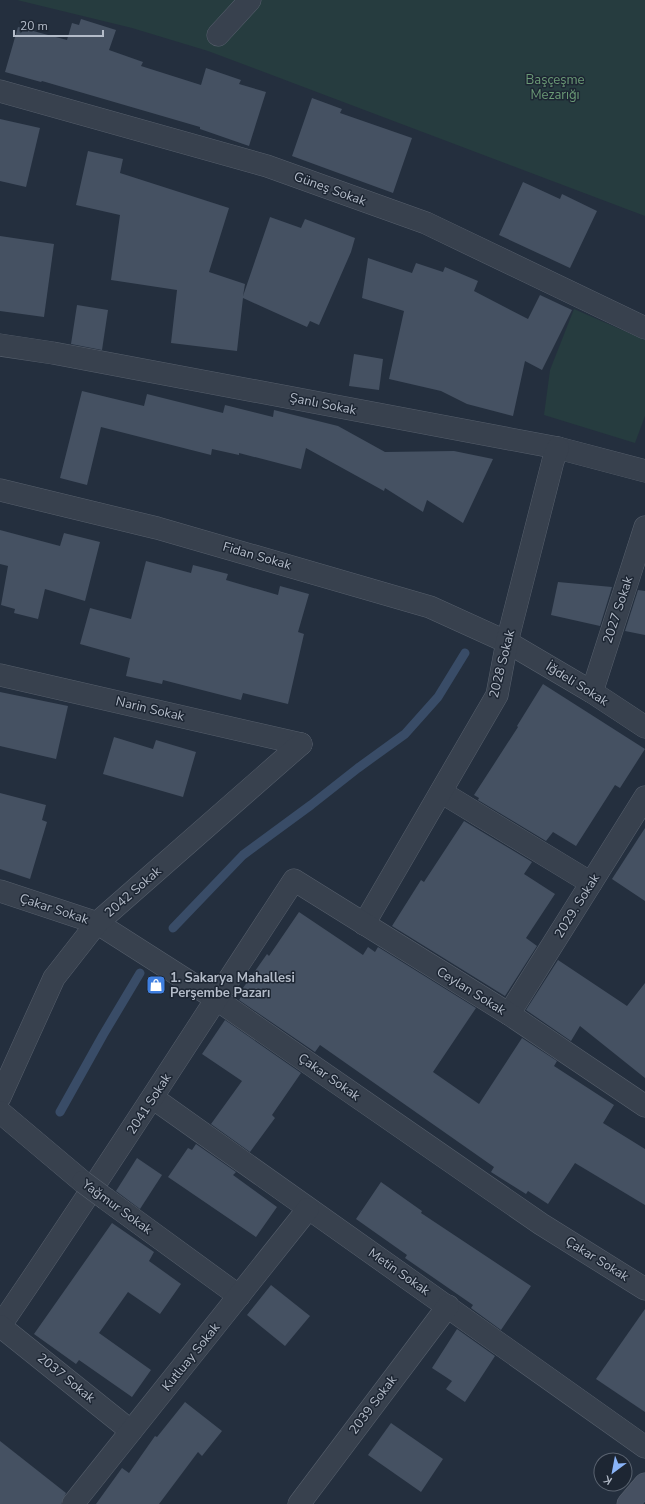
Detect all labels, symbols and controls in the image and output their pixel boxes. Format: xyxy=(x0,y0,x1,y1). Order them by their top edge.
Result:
scale bar xyxy=(14,12,103,38)
text: 20 m xyxy=(20,18,48,34)
park label: Başçeşme Mezarığı xyxy=(525,71,585,104)
street label: Güneş Sokak xyxy=(291,168,369,211)
street label: Şanlı Sokak xyxy=(288,389,358,419)
street label: Fidan Sokak xyxy=(221,538,294,574)
street label: 2027 Sokak xyxy=(599,574,637,646)
street label: 2028 Sokak xyxy=(485,628,519,700)
street label: İğdeli Sokak xyxy=(542,657,613,711)
street label: Narin Sokak xyxy=(114,692,187,726)
street label: 2042 Sokak xyxy=(101,862,166,922)
street label: 2029. Sokak xyxy=(550,870,604,942)
street label: Çakar Sokak xyxy=(17,889,91,929)
street label: Ceylan Sokak xyxy=(433,963,509,1020)
place label: 1. Sakarya Mahallesi Perşembe Pazarı xyxy=(170,969,295,1002)
shop icon: 1. Sakarya Mahallesi Perşembe Pazarı xyxy=(145,974,167,996)
street label: Çakar Sokak xyxy=(294,1049,364,1105)
street label: 2041 Sokak xyxy=(123,1069,176,1138)
street label: Yağmur Sokak xyxy=(77,1175,156,1239)
street label: Çakar Sokak xyxy=(562,1232,633,1286)
street label: Metin Sokak xyxy=(365,1244,434,1300)
street label: Kutluay Sokak xyxy=(158,1319,224,1395)
street label: 2037 Sokak xyxy=(33,1349,99,1407)
street label: 2039 Sokak xyxy=(345,1371,401,1438)
north arrow xyxy=(593,1452,633,1492)
text: K xyxy=(600,1471,615,1488)

